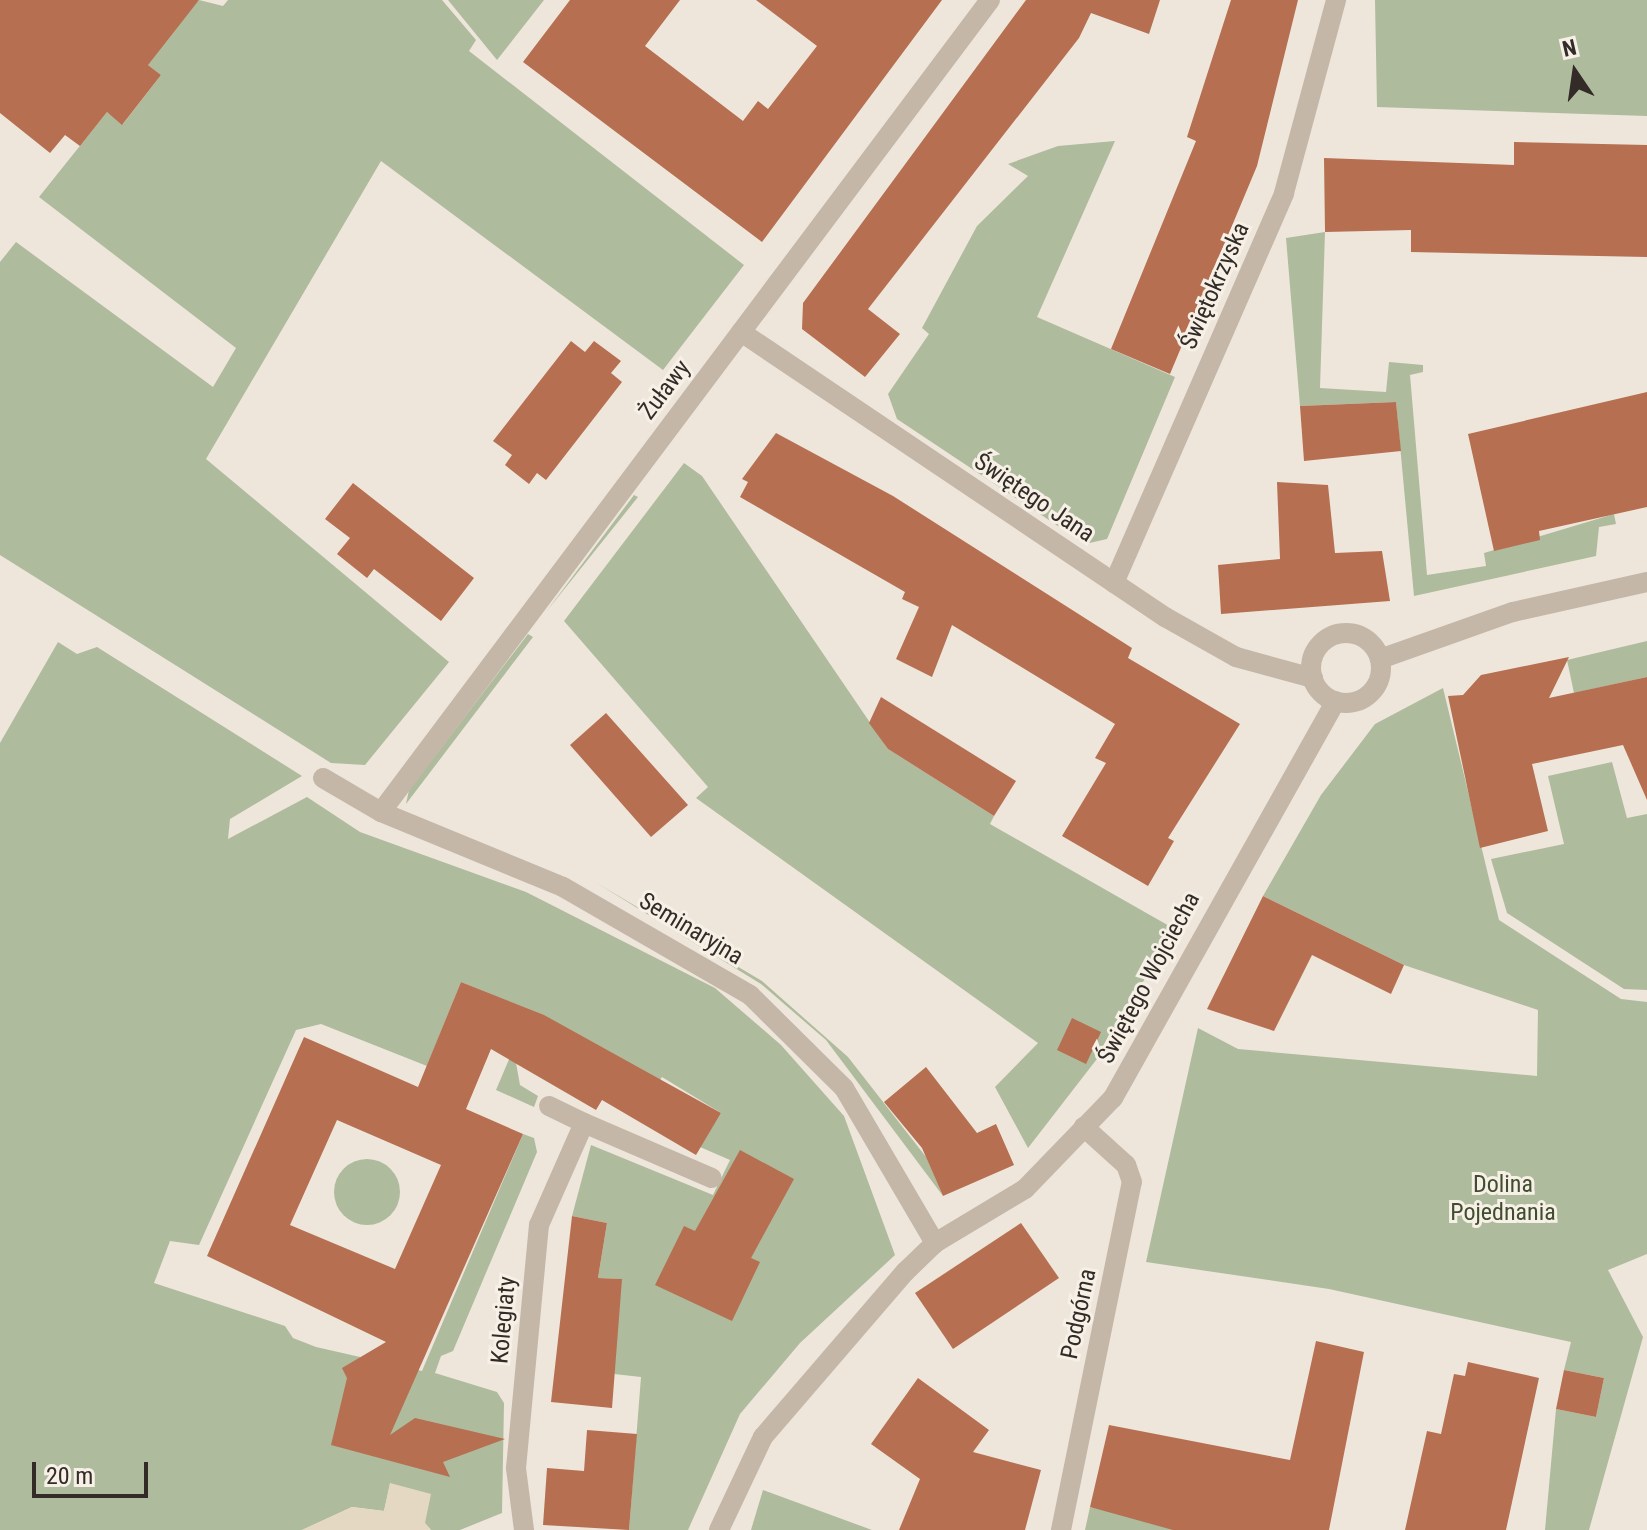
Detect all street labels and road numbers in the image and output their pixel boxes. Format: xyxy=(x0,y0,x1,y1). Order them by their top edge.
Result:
street label: Świętokrzyska xyxy=(1174,218,1256,354)
street label: Żuławy xyxy=(633,355,697,425)
street label: Świętego Jana xyxy=(968,447,1100,549)
street label: Seminaryjna xyxy=(634,887,748,971)
street label: Świętego Wojciecha xyxy=(1092,887,1206,1069)
street label: Podgórna xyxy=(1055,1266,1103,1362)
street label: Kolegiaty xyxy=(486,1275,522,1365)

